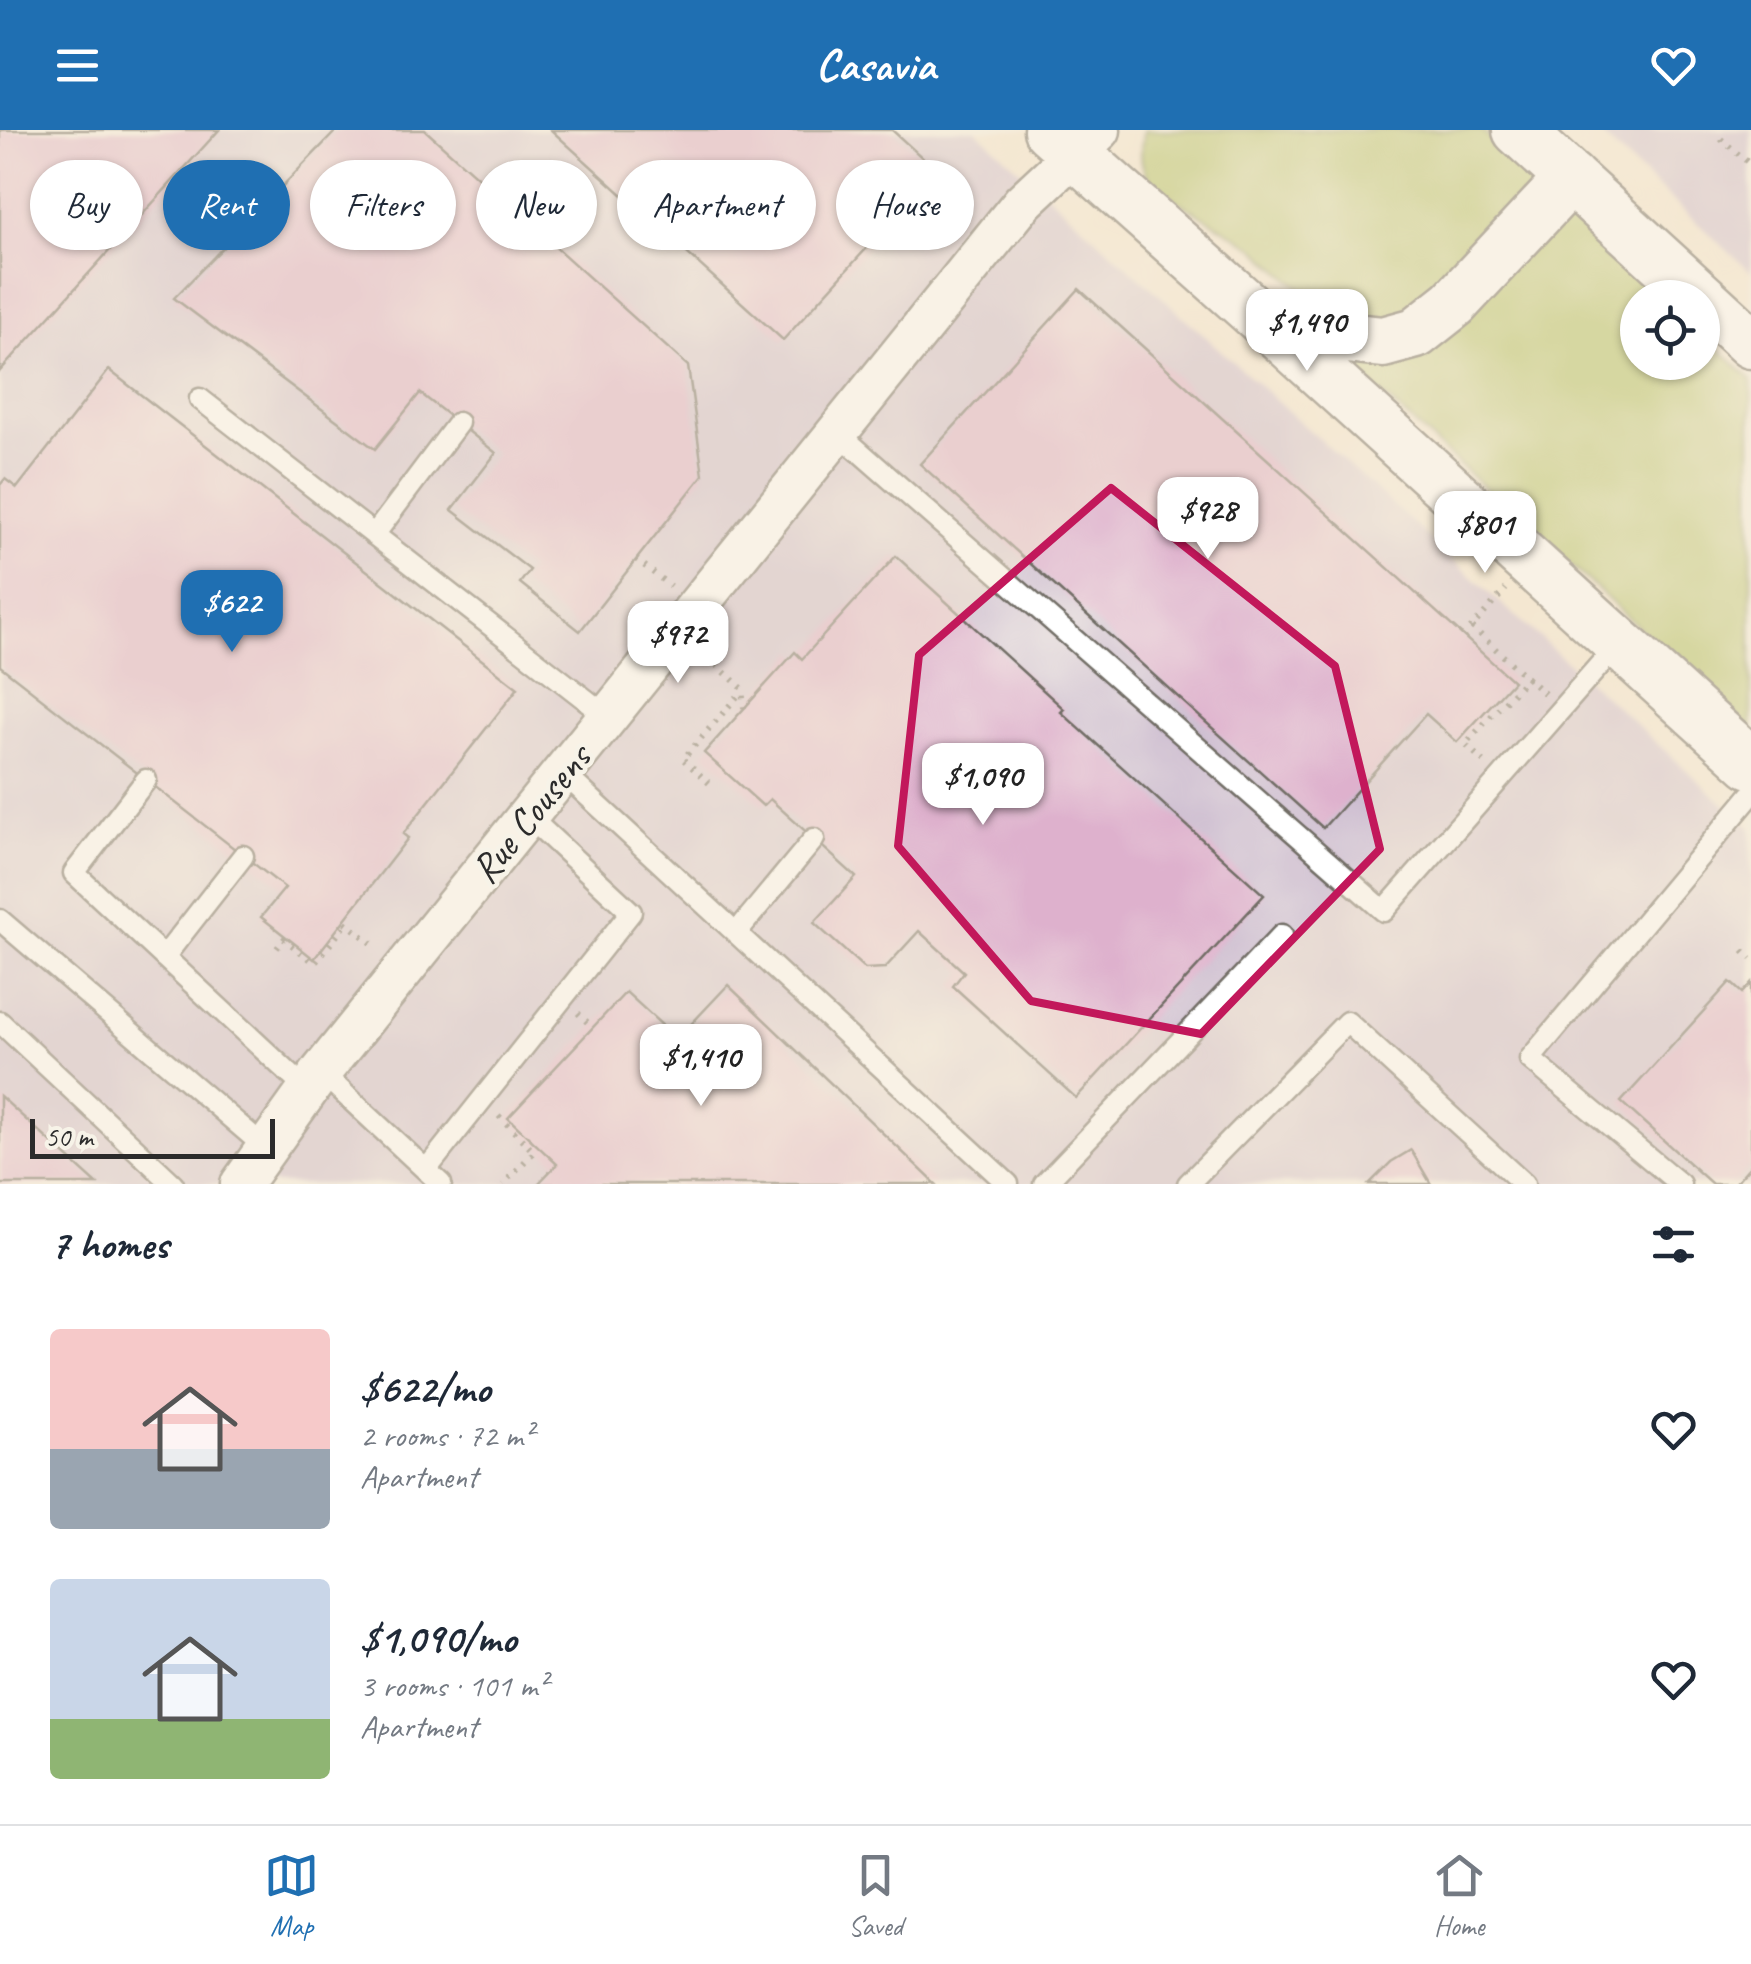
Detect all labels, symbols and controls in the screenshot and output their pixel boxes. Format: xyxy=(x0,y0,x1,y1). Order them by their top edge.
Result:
text: Casavia xyxy=(816,37,935,94)
icon: menu xyxy=(50,38,105,93)
icon: heart xyxy=(1646,38,1701,93)
chip: Buy xyxy=(30,160,143,250)
chip: Rent xyxy=(163,160,290,250)
chip: Filters xyxy=(310,160,456,250)
chip: New xyxy=(476,160,597,250)
chip: Apartment xyxy=(617,160,816,250)
chip: House xyxy=(836,160,974,250)
map controls xyxy=(1620,280,1720,380)
button: locate xyxy=(1620,280,1720,380)
pin: $1,490 xyxy=(1226,289,1388,374)
text: $1,490 xyxy=(1268,301,1346,342)
pin: $928 xyxy=(1149,477,1267,562)
text: $928 xyxy=(1179,489,1237,530)
pin: $801 xyxy=(1426,491,1544,576)
text: $801 xyxy=(1456,503,1514,544)
pin: $622 xyxy=(173,570,291,655)
text: $622 xyxy=(203,582,261,623)
pin: $972 xyxy=(619,601,737,686)
text: $972 xyxy=(649,613,707,654)
street label: Rue Cousens xyxy=(460,731,604,893)
pin: $1,090 xyxy=(902,743,1064,828)
text: $1,090 xyxy=(944,755,1022,796)
pin: $1,410 xyxy=(620,1024,782,1109)
text: $1,410 xyxy=(662,1036,740,1077)
scale bar xyxy=(30,1114,275,1158)
text: 50 m xyxy=(45,1119,93,1154)
icon: filters xyxy=(1646,1217,1701,1272)
text: 7 homes xyxy=(50,1218,168,1271)
text: $622/mo xyxy=(360,1362,490,1415)
icon: home xyxy=(130,1369,250,1489)
icon: heart xyxy=(1646,1402,1701,1457)
text: 2 rooms · 72 m² xyxy=(360,1415,533,1456)
text: Apartment xyxy=(360,1456,478,1497)
text: $1,090/mo xyxy=(360,1612,516,1665)
icon: home xyxy=(130,1619,250,1739)
icon: heart xyxy=(1646,1652,1701,1707)
text: 3 rooms · 101 m² xyxy=(360,1665,547,1706)
text: Apartment xyxy=(360,1706,478,1747)
tab: Map xyxy=(264,1848,319,1943)
tab: Saved xyxy=(848,1848,903,1943)
tab: Home xyxy=(1432,1848,1487,1943)

